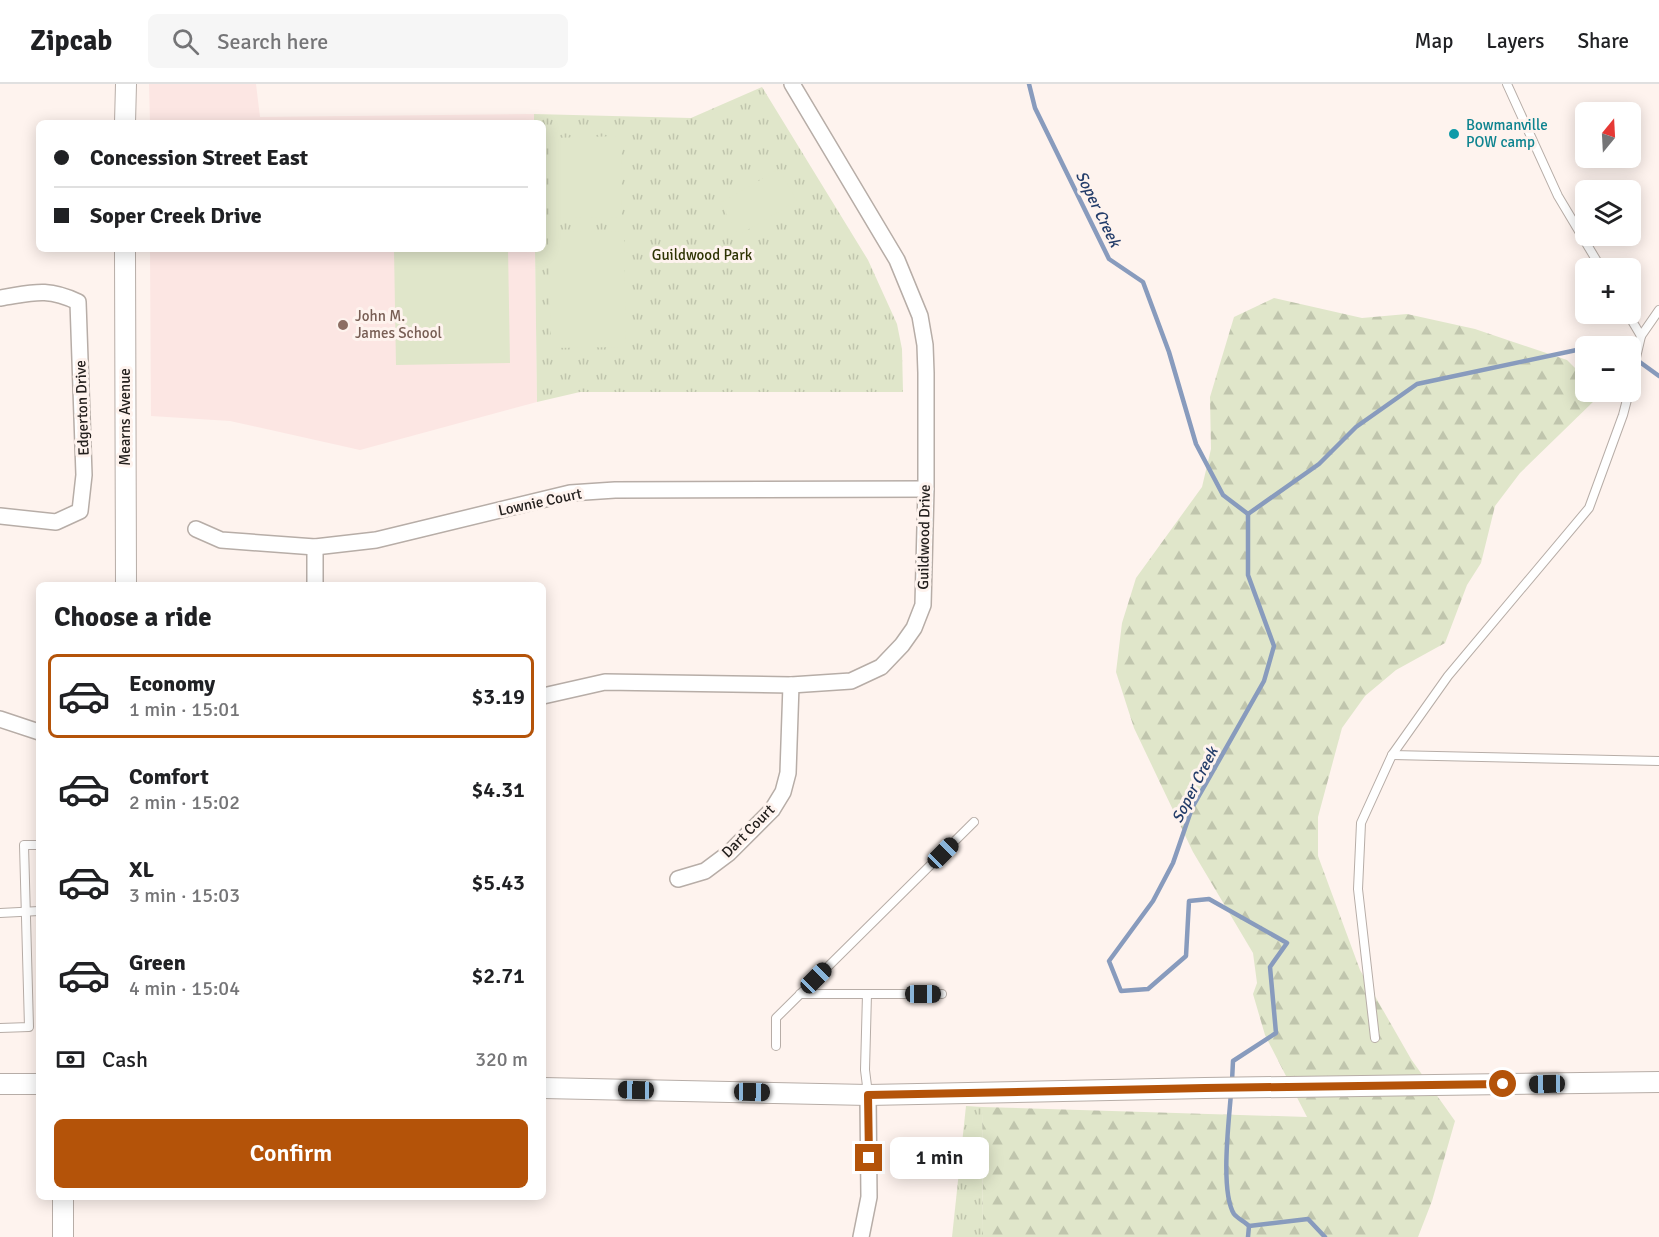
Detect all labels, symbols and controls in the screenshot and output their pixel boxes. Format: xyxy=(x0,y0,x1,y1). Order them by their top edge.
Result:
search box xyxy=(148,14,568,68)
text: Zipcab xyxy=(30,24,112,58)
icon: search xyxy=(169,25,202,58)
text: Search here xyxy=(217,28,328,55)
text: Map xyxy=(1415,28,1453,54)
text: Layers xyxy=(1486,28,1544,54)
text: Share xyxy=(1577,28,1629,54)
north arrow xyxy=(1575,102,1641,168)
map controls xyxy=(1575,102,1641,402)
place label: Bowmanville POW camp xyxy=(1466,116,1548,151)
marker: Bowmanville POW camp xyxy=(1447,127,1461,141)
text: Concession Street East xyxy=(90,144,308,171)
water label: Soper Creek xyxy=(1071,168,1126,252)
button: layers xyxy=(1575,180,1641,246)
text: Soper Creek Drive xyxy=(90,202,262,229)
park label: Guildwood Park xyxy=(652,246,753,264)
button: + xyxy=(1575,258,1641,324)
place label: John M. James School xyxy=(355,307,442,342)
marker: John M. James School xyxy=(336,318,350,332)
button: − xyxy=(1575,336,1641,402)
street label: Edgerton Drive xyxy=(71,360,93,456)
street label: Mearns Avenue xyxy=(116,368,134,466)
street label: Lownie Court xyxy=(497,484,583,520)
street label: Guildwood Drive xyxy=(914,484,934,590)
text: Choose a ride xyxy=(54,601,212,634)
icon: car xyxy=(57,669,111,723)
text: Economy xyxy=(129,670,215,697)
text: $3.19 xyxy=(471,683,525,710)
text: 1 min · 15:01 xyxy=(129,697,240,722)
water label: Soper Creek xyxy=(1167,742,1224,826)
icon: car xyxy=(57,762,111,816)
text: Comfort xyxy=(129,763,209,790)
text: $4.31 xyxy=(471,776,525,803)
text: 2 min · 15:02 xyxy=(129,790,240,815)
street label: Dart Court xyxy=(718,801,778,861)
car xyxy=(924,834,962,872)
icon: car xyxy=(57,855,111,909)
text: XL xyxy=(129,856,154,883)
text: $5.43 xyxy=(471,869,525,896)
text: 3 min · 15:03 xyxy=(129,883,240,908)
icon: car xyxy=(57,948,111,1002)
text: Green xyxy=(129,949,186,976)
car xyxy=(797,959,835,997)
text: $2.71 xyxy=(471,962,525,989)
text: 4 min · 15:04 xyxy=(129,976,240,1001)
car xyxy=(905,985,941,1003)
icon: cash xyxy=(54,1043,87,1076)
text: Cash xyxy=(102,1046,148,1073)
text: 320 m xyxy=(475,1047,528,1072)
route start xyxy=(1489,1070,1516,1097)
car xyxy=(1529,1075,1565,1093)
car xyxy=(618,1081,654,1099)
car xyxy=(734,1083,770,1101)
button: Confirm xyxy=(54,1119,528,1188)
callout: 1 min xyxy=(890,1137,989,1179)
route end xyxy=(855,1144,882,1171)
text: 1 min xyxy=(916,1145,963,1170)

